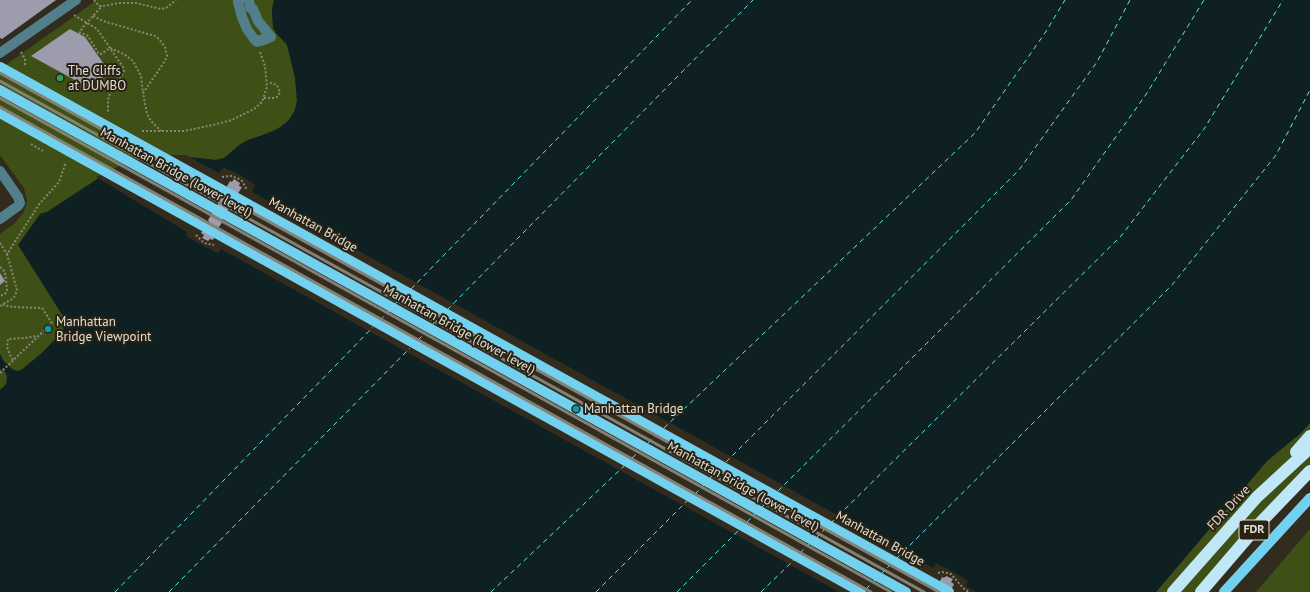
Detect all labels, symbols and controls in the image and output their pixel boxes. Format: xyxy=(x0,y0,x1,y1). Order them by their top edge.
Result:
place label: The Cliffs at DUMBO xyxy=(68,63,126,94)
marker: The Cliffs at DUMBO xyxy=(55,73,65,83)
street label: Manhattan Bridge (lower level) xyxy=(97,125,255,221)
street label: Manhattan Bridge xyxy=(266,194,360,256)
street label: Manhattan Bridge (lower level) xyxy=(380,282,538,378)
place label: Manhattan Bridge Viewpoint xyxy=(56,314,151,345)
marker: Manhattan Bridge Viewpoint xyxy=(43,324,53,334)
place label: Manhattan Bridge xyxy=(584,401,683,417)
marker: Manhattan Bridge xyxy=(571,404,581,414)
street label: Manhattan Bridge (lower level) xyxy=(664,439,822,535)
street label: FDR Drive xyxy=(1204,482,1254,534)
street label: Manhattan Bridge xyxy=(833,508,927,570)
road number: FDR xyxy=(1239,520,1269,540)

